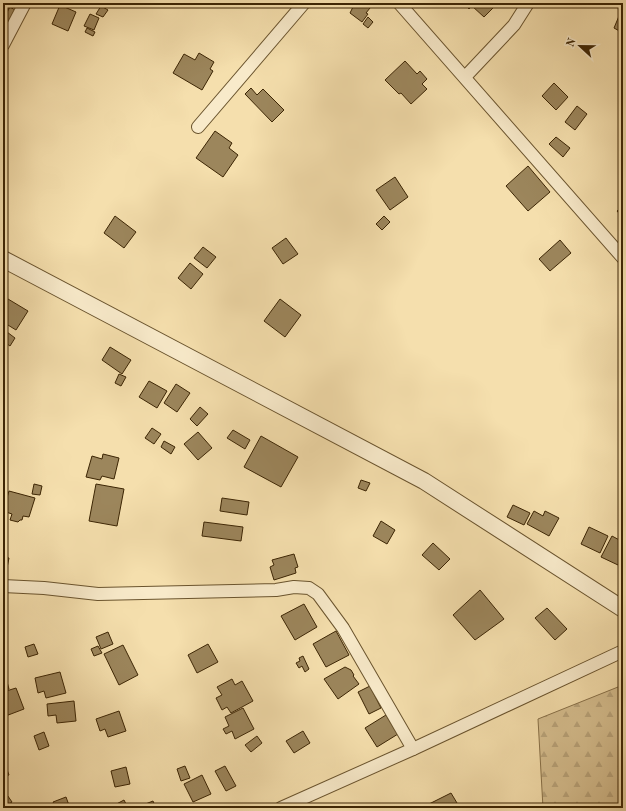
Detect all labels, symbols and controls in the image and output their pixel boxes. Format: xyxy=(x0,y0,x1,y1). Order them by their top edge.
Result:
north arrow xyxy=(560,26,600,66)
text: N xyxy=(565,36,579,49)

